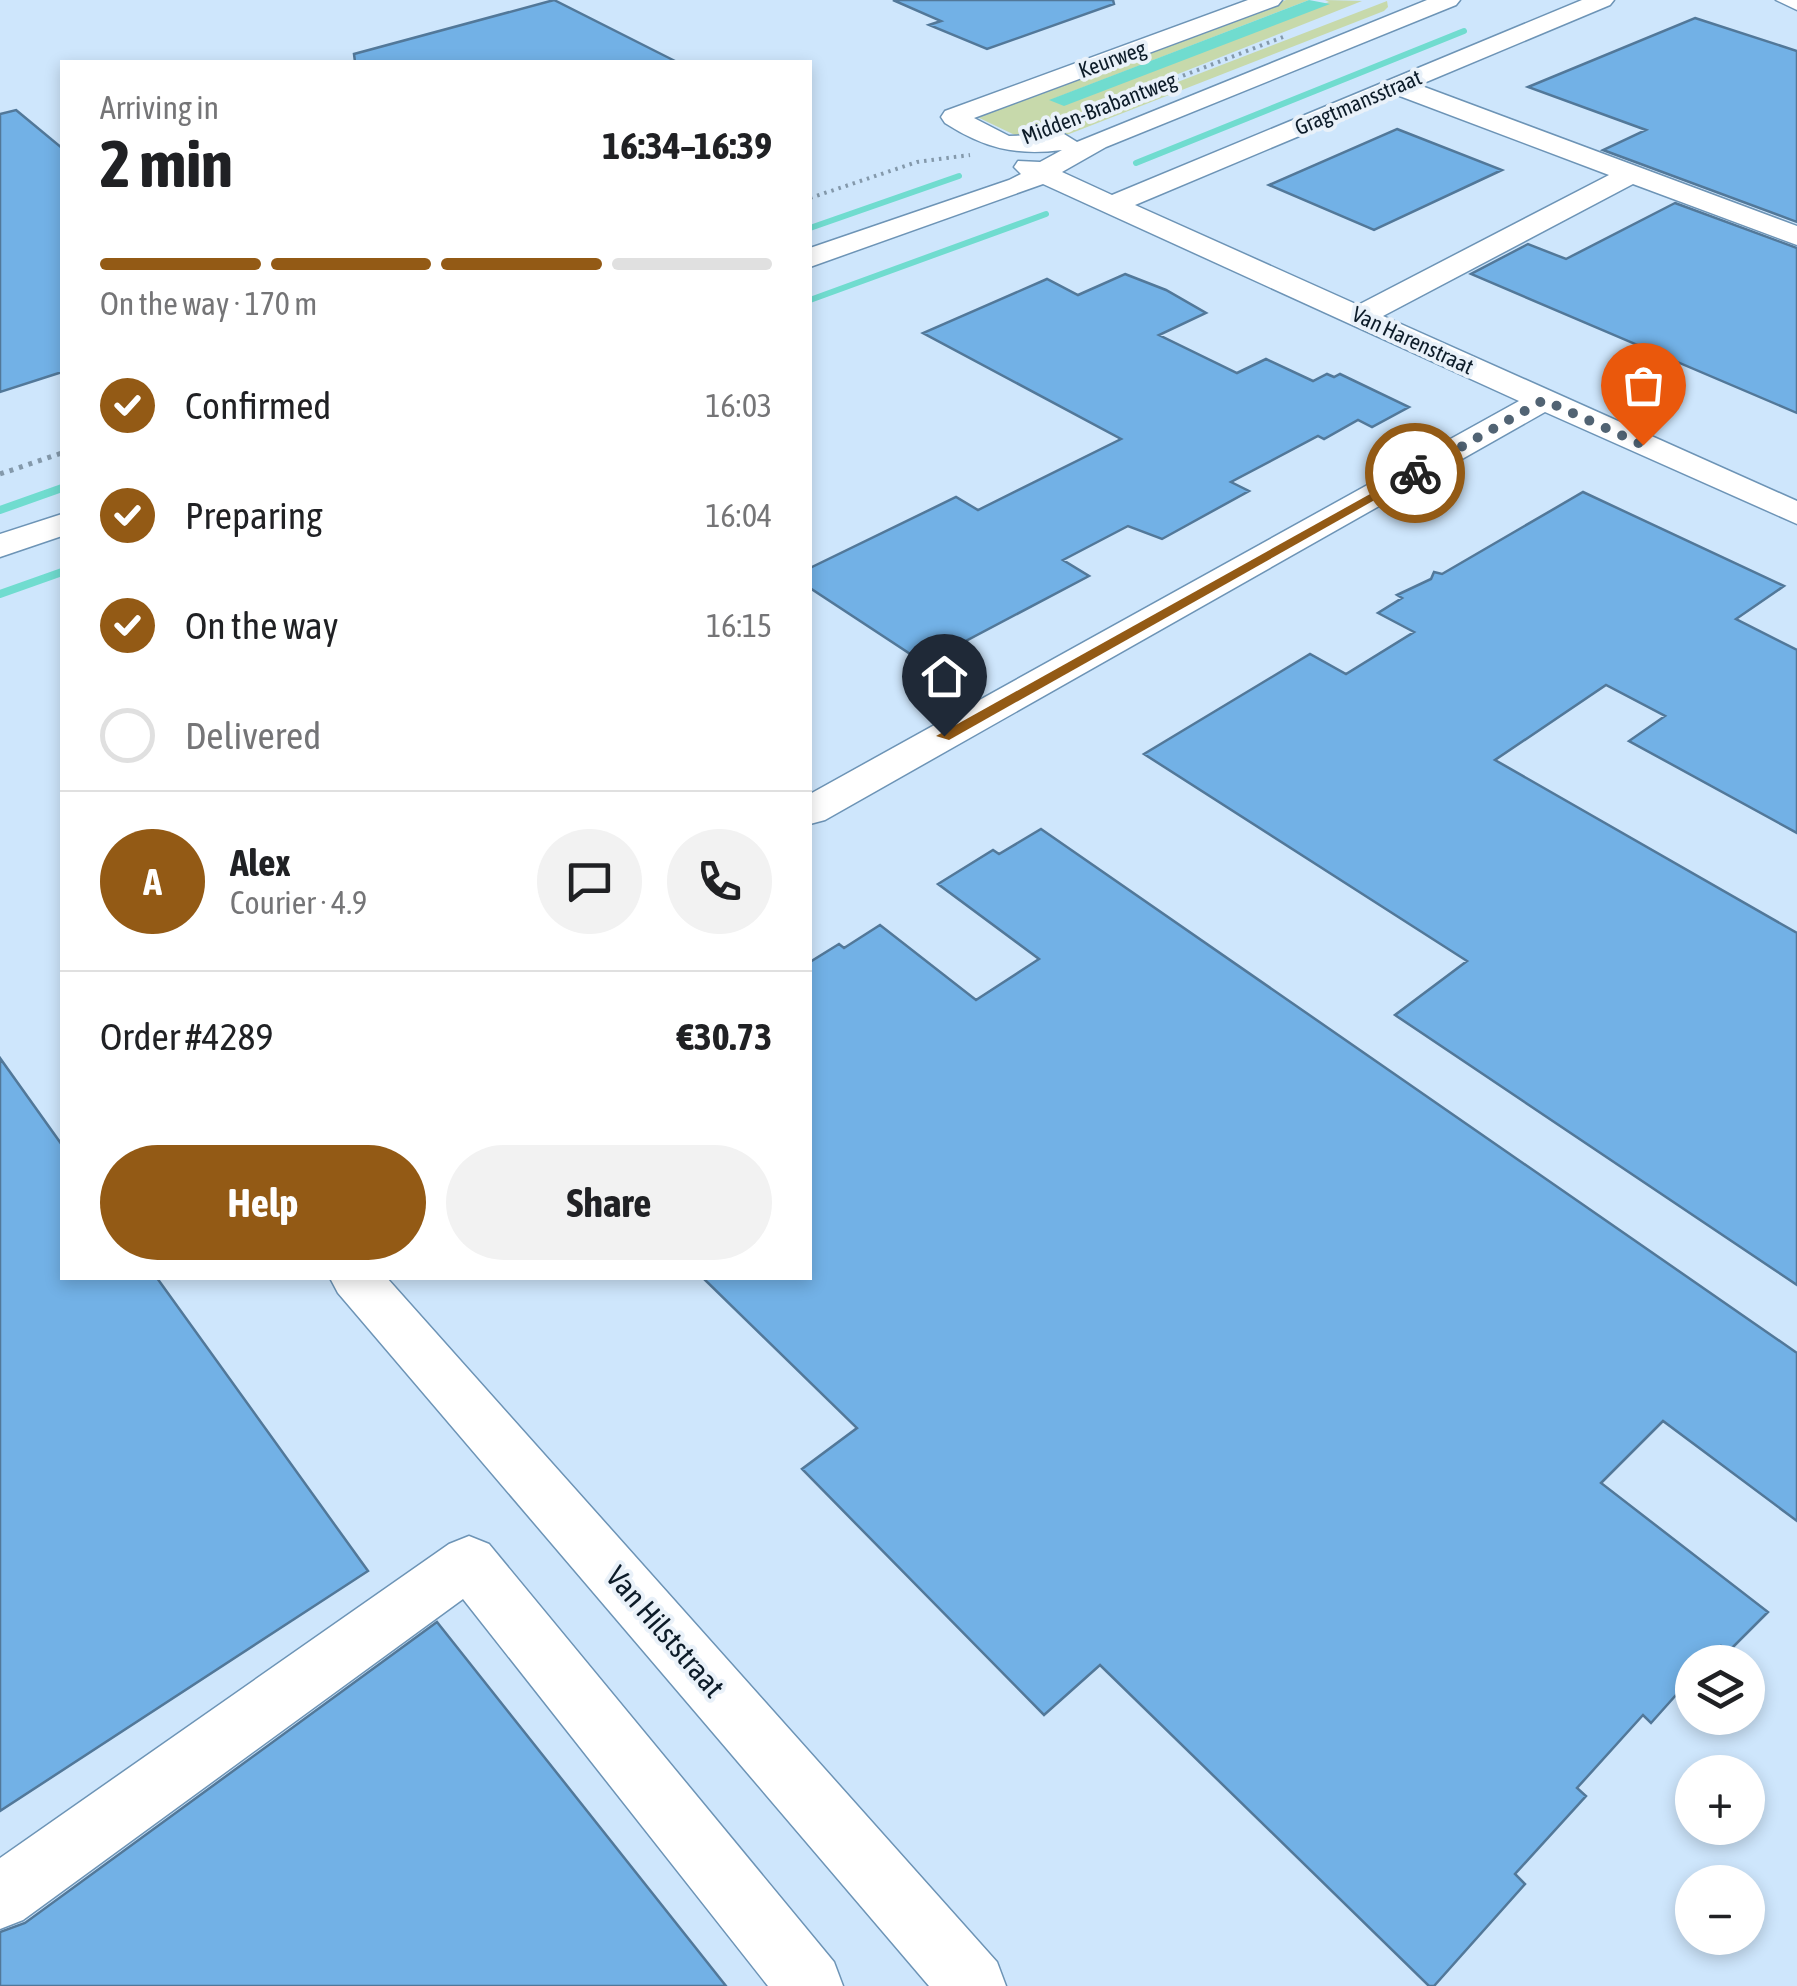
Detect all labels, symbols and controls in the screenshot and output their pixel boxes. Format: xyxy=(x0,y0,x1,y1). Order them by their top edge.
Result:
street label: Keurweg xyxy=(1075,35,1150,83)
street label: Gragtmansstraat xyxy=(1291,64,1425,140)
street label: Midden-Brabantweg xyxy=(1018,66,1180,149)
text: Arriving in xyxy=(100,89,219,126)
text: 16:34–16:39 xyxy=(602,124,772,167)
text: 2 min xyxy=(100,126,233,201)
text: On the way · 170 m xyxy=(100,285,317,322)
street label: Van Harenstraat xyxy=(1348,301,1478,379)
pin xyxy=(1601,343,1686,446)
icon: bag xyxy=(1616,358,1671,413)
icon: check xyxy=(100,378,155,433)
text: Confirmed xyxy=(185,384,331,427)
text: 16:03 xyxy=(706,387,772,424)
courier xyxy=(1365,423,1465,523)
icon: bike xyxy=(1388,446,1443,501)
icon: check xyxy=(100,488,155,543)
text: Preparing xyxy=(185,494,323,537)
text: 16:04 xyxy=(706,497,772,534)
icon: check xyxy=(100,598,155,653)
text: On the way xyxy=(185,604,338,647)
text: 16:15 xyxy=(706,607,772,644)
pin xyxy=(902,634,987,737)
icon: home xyxy=(917,649,972,704)
text: Delivered xyxy=(185,714,321,757)
button: chat xyxy=(537,829,642,934)
button: phone xyxy=(667,829,772,934)
text: Alex xyxy=(230,841,291,884)
text: A xyxy=(143,860,162,903)
text: Courier · 4.9 xyxy=(230,884,367,921)
text: Order #4289 xyxy=(100,1015,273,1058)
text: €30.73 xyxy=(677,1015,772,1058)
button: Help xyxy=(100,1145,426,1260)
button: Share xyxy=(446,1145,772,1260)
street label: Van Hilststraat xyxy=(600,1559,732,1704)
map controls xyxy=(1675,1645,1765,1955)
button: layers xyxy=(1675,1645,1765,1735)
button: + xyxy=(1675,1755,1765,1845)
button: − xyxy=(1675,1865,1765,1955)

